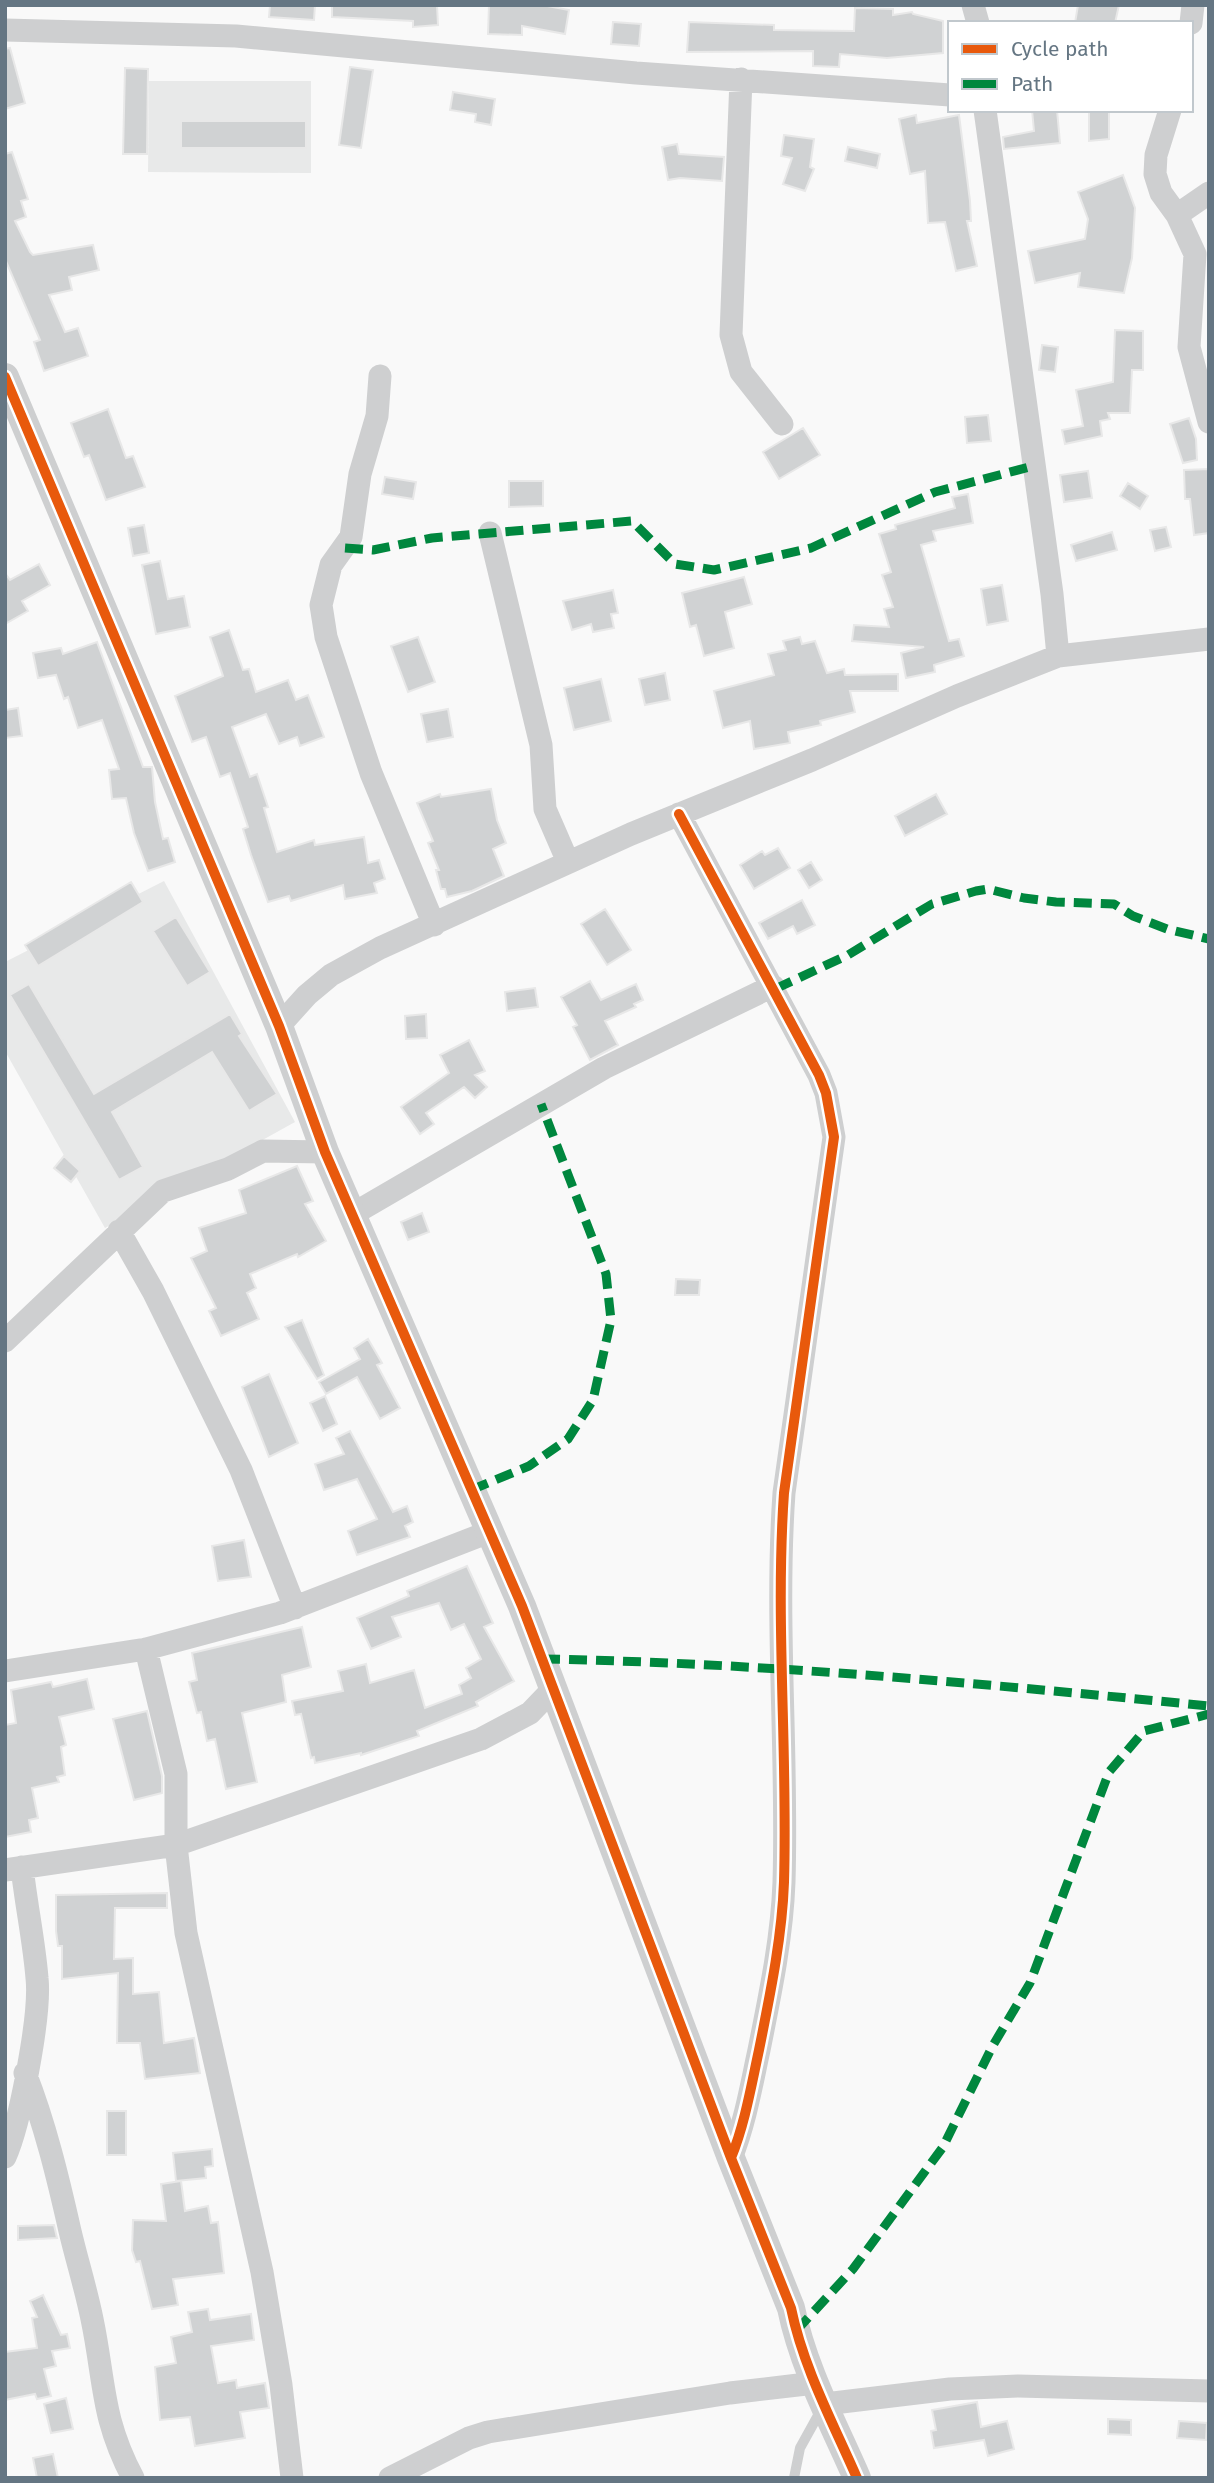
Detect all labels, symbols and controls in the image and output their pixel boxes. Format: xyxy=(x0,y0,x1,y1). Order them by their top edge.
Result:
legend xyxy=(948,21,1193,112)
text: Cycle path xyxy=(1011,36,1109,62)
text: Path xyxy=(1011,71,1053,97)

